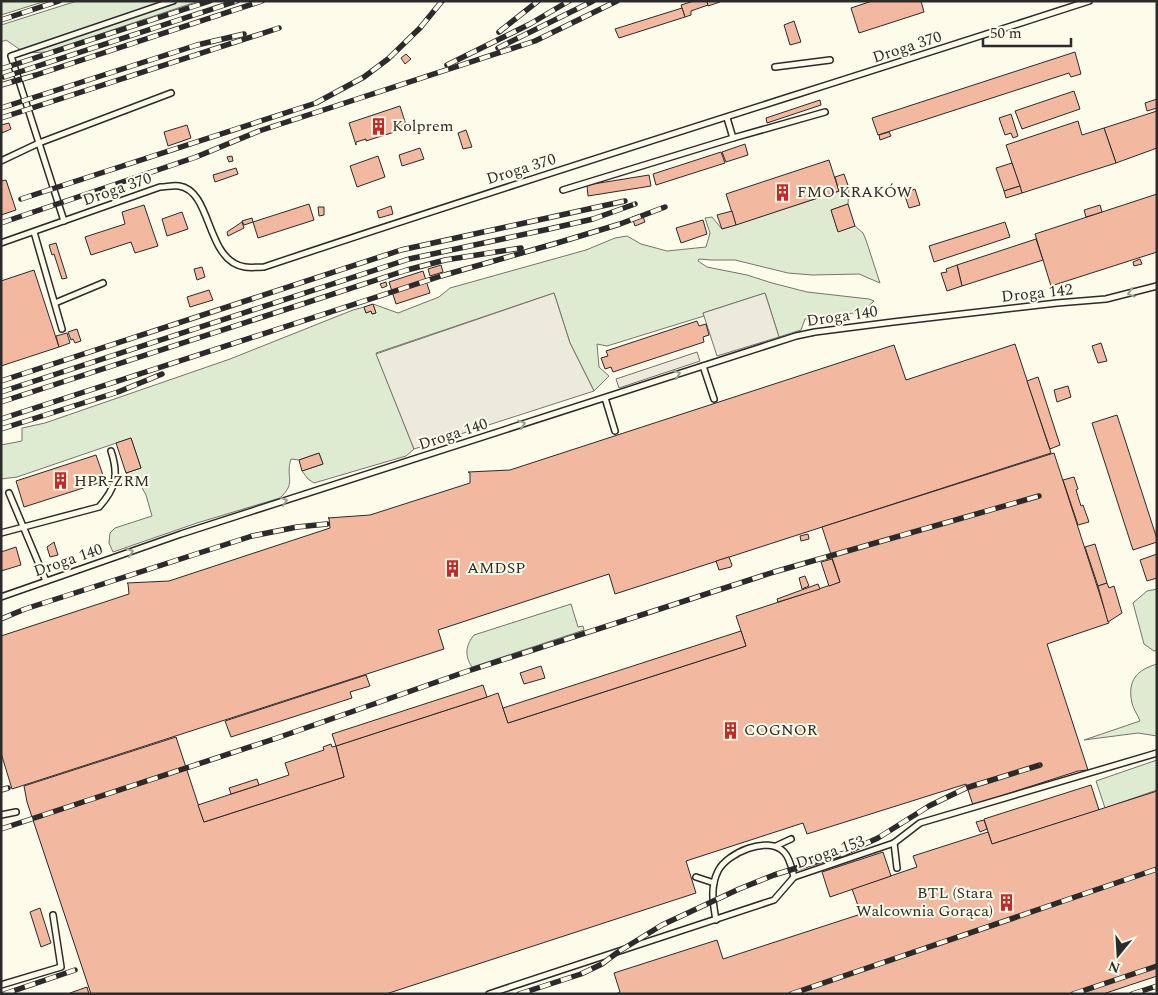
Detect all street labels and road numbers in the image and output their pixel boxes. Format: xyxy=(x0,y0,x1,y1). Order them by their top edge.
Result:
street label: Droga 370 xyxy=(869,24,945,70)
street label: Droga 370 xyxy=(483,147,559,191)
street label: Droga 370 xyxy=(79,166,155,212)
street label: Droga 142 xyxy=(1000,277,1074,309)
street label: Droga 140 xyxy=(805,299,879,333)
street label: Droga 140 xyxy=(415,411,491,457)
street label: Droga 140 xyxy=(30,537,106,583)
street label: Droga 153 xyxy=(792,829,868,875)

